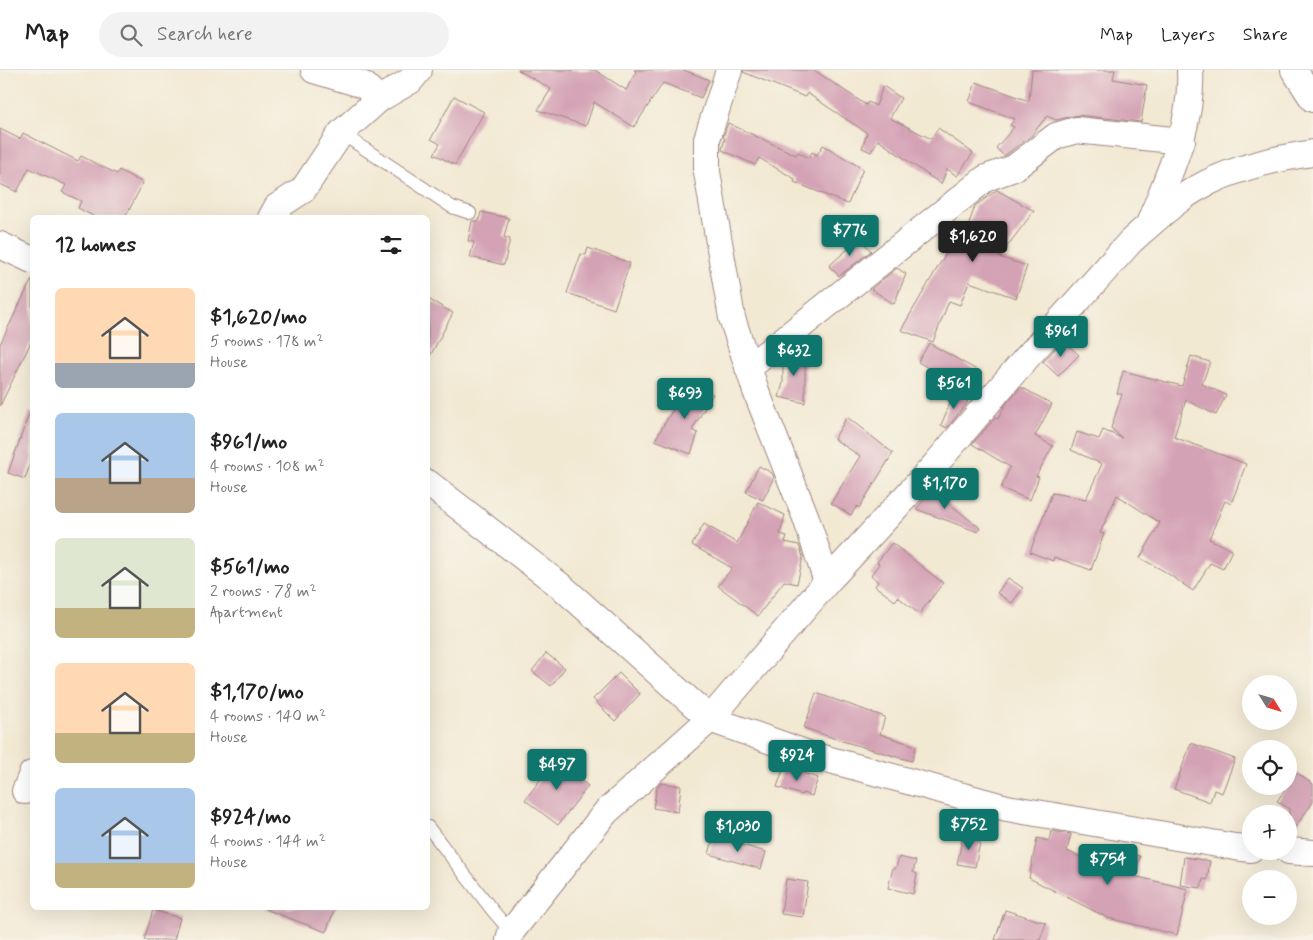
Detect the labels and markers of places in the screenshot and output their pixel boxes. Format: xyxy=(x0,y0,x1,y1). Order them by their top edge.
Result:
pin: $776 xyxy=(820,214,880,257)
pin: $1,620 xyxy=(932,220,1014,263)
pin: $961 xyxy=(1031,316,1091,358)
pin: $632 xyxy=(764,334,824,377)
pin: $561 xyxy=(924,368,984,410)
pin: $693 xyxy=(655,378,715,420)
pin: $1,170 xyxy=(904,468,986,510)
pin: $924 xyxy=(767,740,827,782)
pin: $497 xyxy=(527,748,587,791)
pin: $752 xyxy=(939,808,999,851)
pin: $1,030 xyxy=(697,810,779,853)
pin: $754 xyxy=(1078,844,1138,886)

